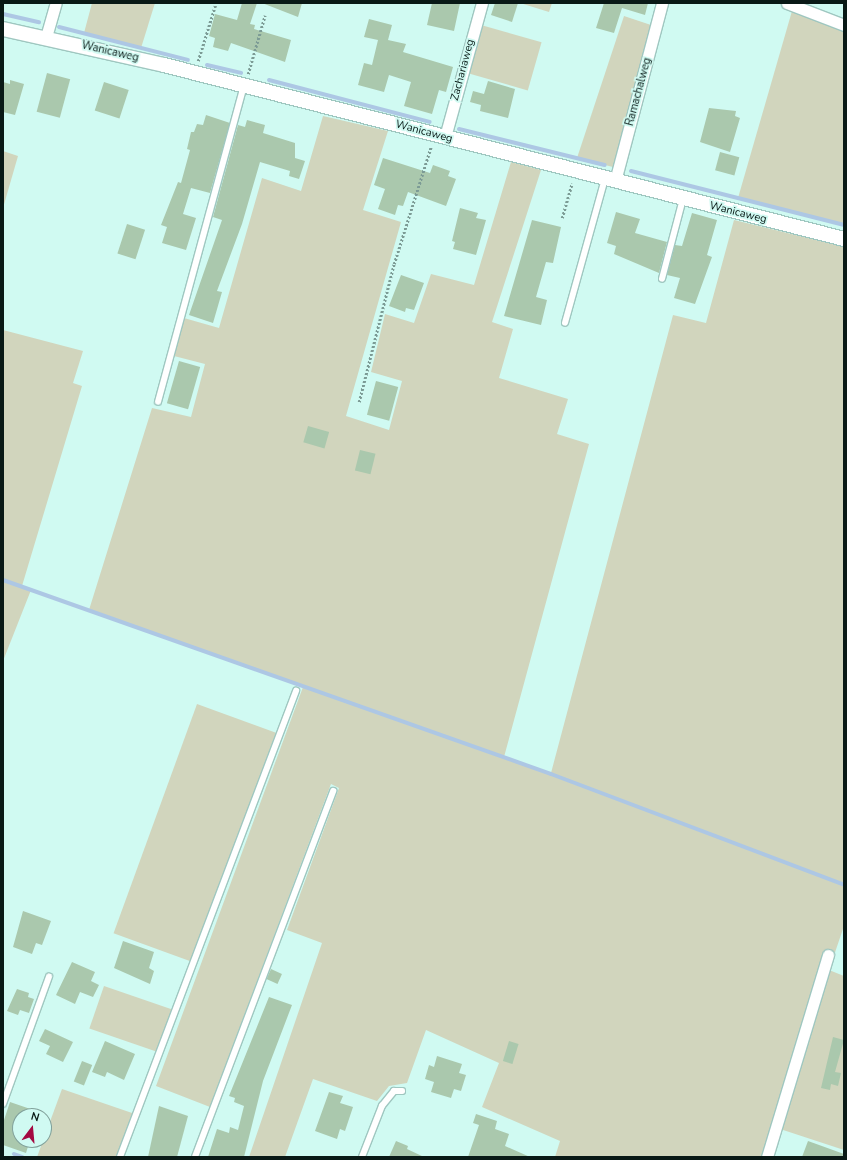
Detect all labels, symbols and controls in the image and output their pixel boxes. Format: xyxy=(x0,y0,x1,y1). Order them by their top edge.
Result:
street label: Zachariaweg xyxy=(448,38,478,102)
street label: Wanicaweg xyxy=(80,39,140,65)
street label: Ramachalweg xyxy=(624,56,654,128)
street label: Wanicaweg xyxy=(394,118,454,146)
street label: Wanicaweg xyxy=(708,200,768,226)
north arrow xyxy=(12,1108,52,1148)
text: N xyxy=(29,1109,41,1125)

